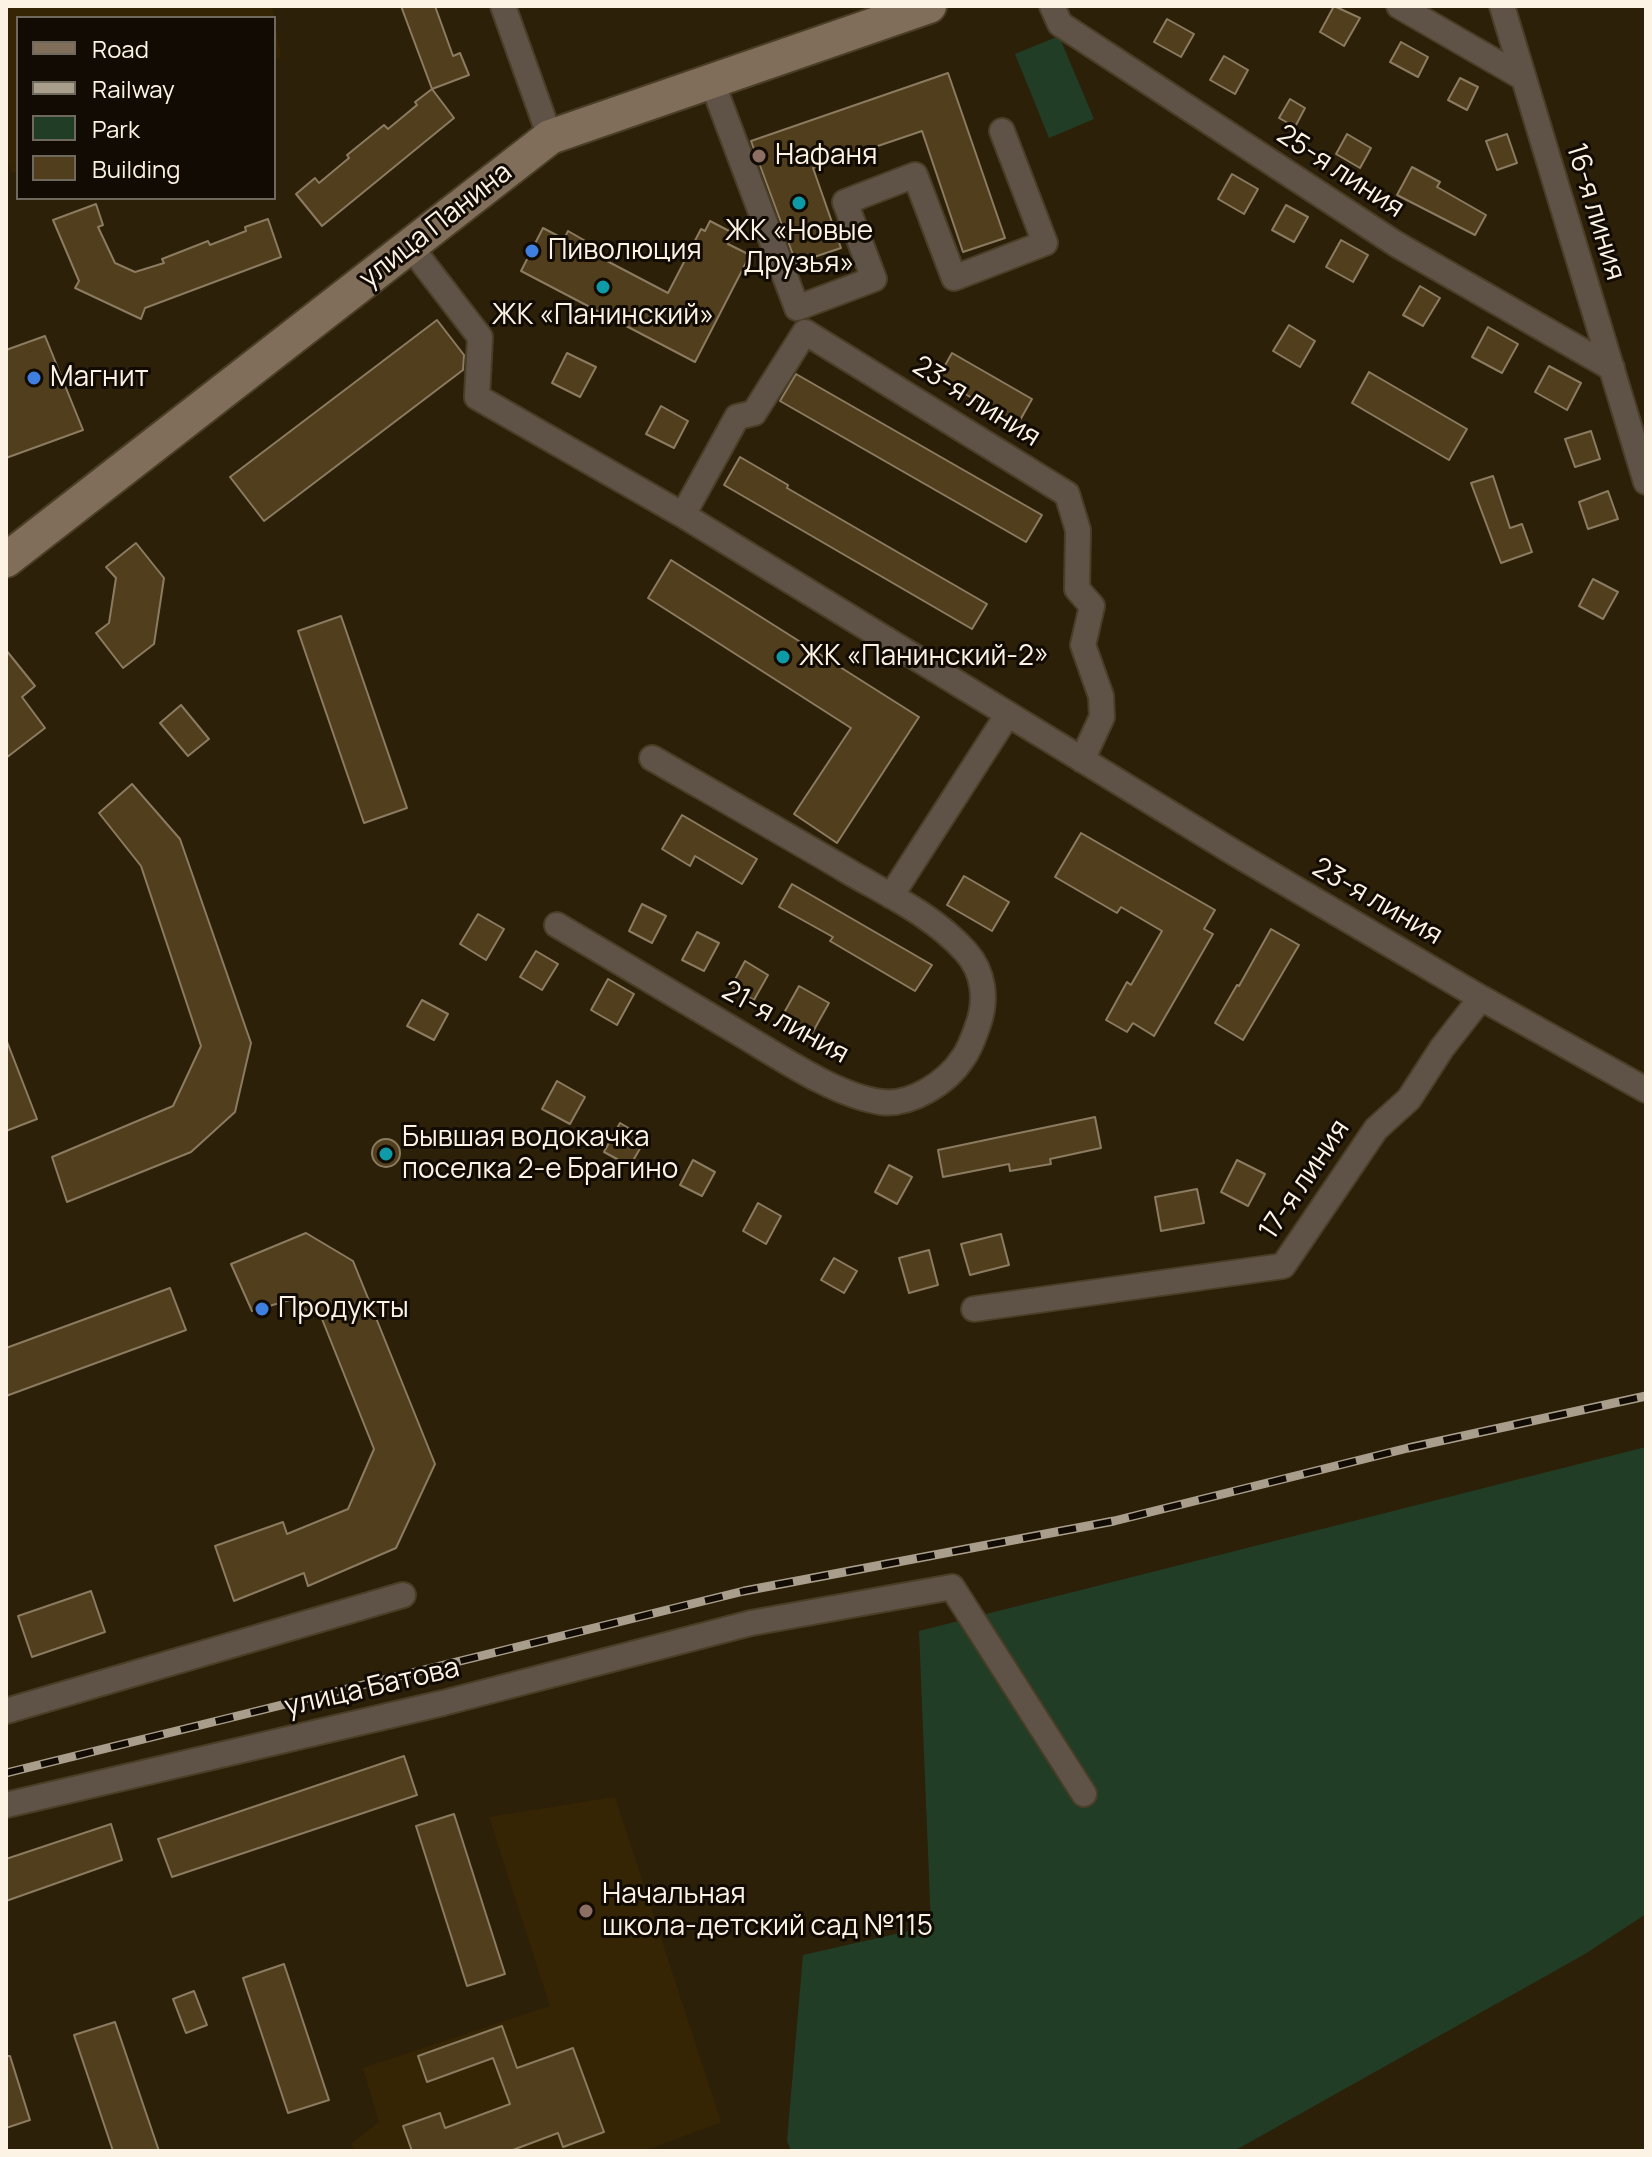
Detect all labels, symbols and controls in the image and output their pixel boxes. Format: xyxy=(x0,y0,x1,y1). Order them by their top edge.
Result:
legend xyxy=(16,16,276,200)
text: Road xyxy=(92,32,149,65)
text: Railway xyxy=(92,72,175,105)
text: Park xyxy=(92,112,140,145)
street label: 25-я линия xyxy=(1270,118,1410,226)
place label: Нафаня xyxy=(775,139,877,173)
street label: 16-я линия xyxy=(1558,140,1632,284)
marker: Нафаня xyxy=(750,147,768,165)
text: Building xyxy=(92,152,180,185)
street label: улица Панина xyxy=(353,156,519,296)
marker: ЖК «Новые Друзья» xyxy=(790,194,808,212)
place label: ЖК «Новые Друзья» xyxy=(725,215,873,281)
place label: Пиволюция xyxy=(548,234,702,268)
marker: Пиволюция xyxy=(523,242,541,260)
marker: ЖК «Панинский» xyxy=(594,278,612,296)
place label: ЖК «Панинский» xyxy=(492,299,714,333)
street label: 23-я линия xyxy=(906,350,1046,454)
place label: Магнит xyxy=(50,361,149,395)
marker: Магнит xyxy=(25,369,43,387)
place label: ЖК «Панинский-2» xyxy=(799,640,1049,674)
marker: ЖК «Панинский-2» xyxy=(774,648,792,666)
street label: 23-я линия xyxy=(1306,851,1448,953)
street label: 21-я линия xyxy=(716,974,854,1072)
street label: 17-я линия xyxy=(1253,1114,1357,1246)
place label: Бывшая водокачка поселка 2-е Брагино xyxy=(402,1121,678,1187)
marker: Бывшая водокачка поселка 2-е Брагино xyxy=(377,1145,395,1163)
place label: Продукты xyxy=(278,1292,409,1326)
marker: Продукты xyxy=(253,1300,271,1318)
street label: улица Батова xyxy=(281,1652,463,1724)
place label: Начальная школа-детский сад №115 xyxy=(602,1878,933,1944)
marker: Начальная школа-детский сад №115 xyxy=(577,1902,595,1920)

